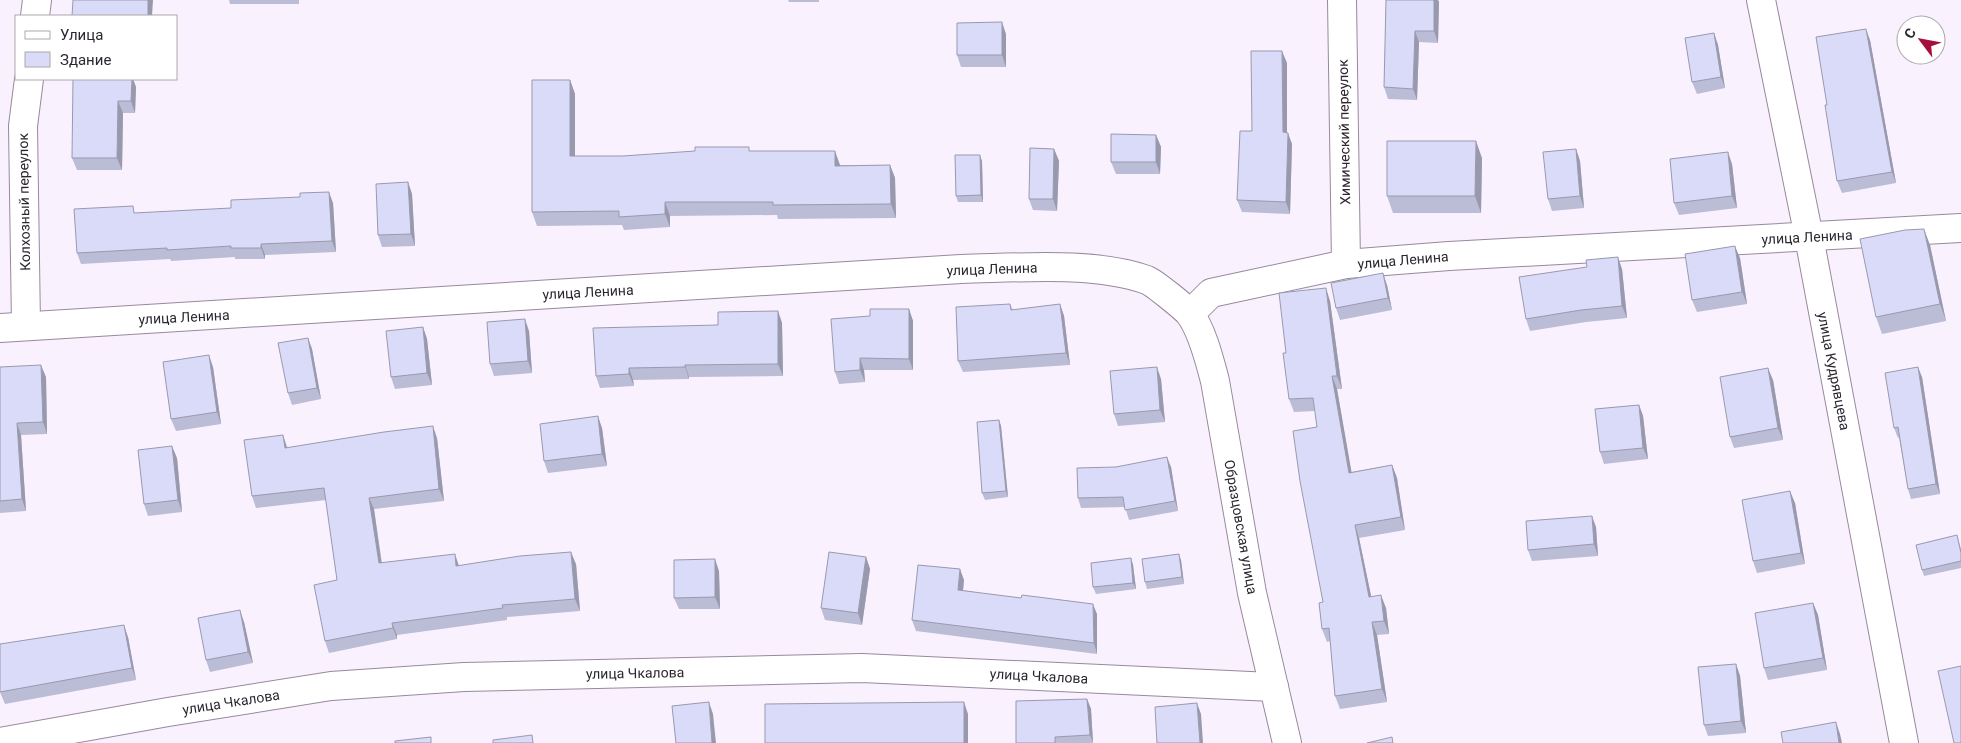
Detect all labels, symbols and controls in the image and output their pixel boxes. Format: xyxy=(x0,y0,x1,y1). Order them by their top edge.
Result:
legend xyxy=(15,15,178,80)
north arrow xyxy=(1896,15,1946,65)
text: С xyxy=(1901,25,1919,41)
text: Улица xyxy=(60,26,103,44)
text: Здание xyxy=(60,51,111,69)
street label: Химический переулок xyxy=(1335,59,1353,205)
street label: Колхозный переулок xyxy=(15,133,33,271)
street label: улица Ленина xyxy=(1761,227,1853,247)
street label: улица Ленина xyxy=(1357,248,1449,272)
street label: улица Ленина xyxy=(946,259,1038,279)
street label: улица Ленина xyxy=(542,282,634,302)
street label: улица Ленина xyxy=(138,307,230,327)
street label: улица Кудрявцева xyxy=(1815,310,1853,432)
street label: Образцовская улица xyxy=(1221,459,1261,595)
street label: улица Чкалова xyxy=(586,664,684,682)
street label: улица Чкалова xyxy=(989,665,1089,687)
street label: улица Чкалова xyxy=(181,686,281,718)

